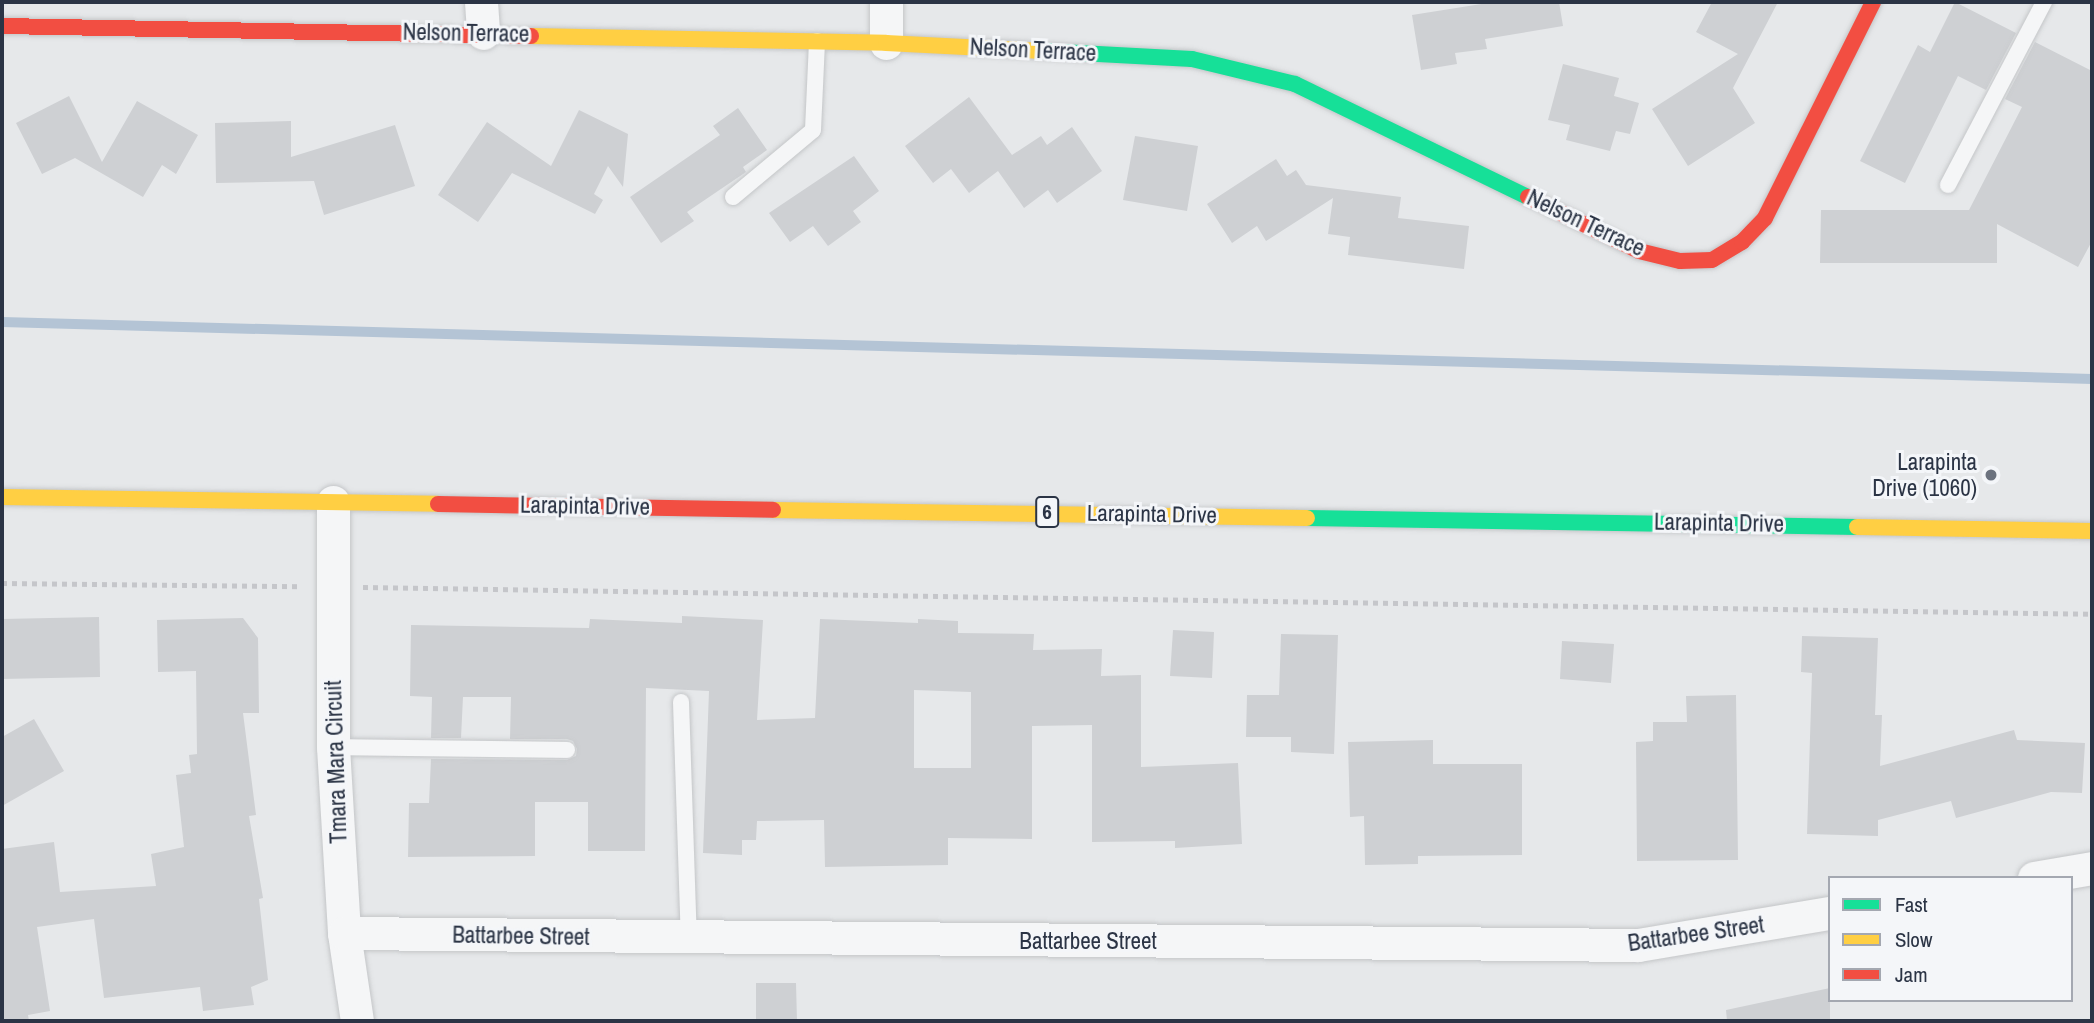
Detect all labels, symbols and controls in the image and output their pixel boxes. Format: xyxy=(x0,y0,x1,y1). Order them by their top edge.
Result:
street label: Nelson Terrace xyxy=(402,18,530,48)
street label: Nelson Terrace xyxy=(969,33,1097,67)
street label: Nelson Terrace xyxy=(1523,184,1649,262)
place label: Larapinta Drive (1060) xyxy=(1872,448,1977,502)
marker: Larapinta Drive (1060) xyxy=(1983,467,1999,483)
street label: Larapinta Drive xyxy=(520,491,650,521)
road number: 6 xyxy=(1035,494,1059,530)
street label: Larapinta Drive xyxy=(1087,499,1217,529)
street label: Larapinta Drive xyxy=(1654,508,1784,538)
street label: Tmara Mara Circuit xyxy=(319,680,353,844)
legend xyxy=(1828,876,2073,1002)
text: Fast xyxy=(1895,890,1928,919)
street label: Battarbee Street xyxy=(1626,911,1766,957)
street label: Battarbee Street xyxy=(452,921,590,951)
text: Slow xyxy=(1895,925,1932,954)
street label: Battarbee Street xyxy=(1019,927,1157,955)
text: Jam xyxy=(1895,960,1928,989)

